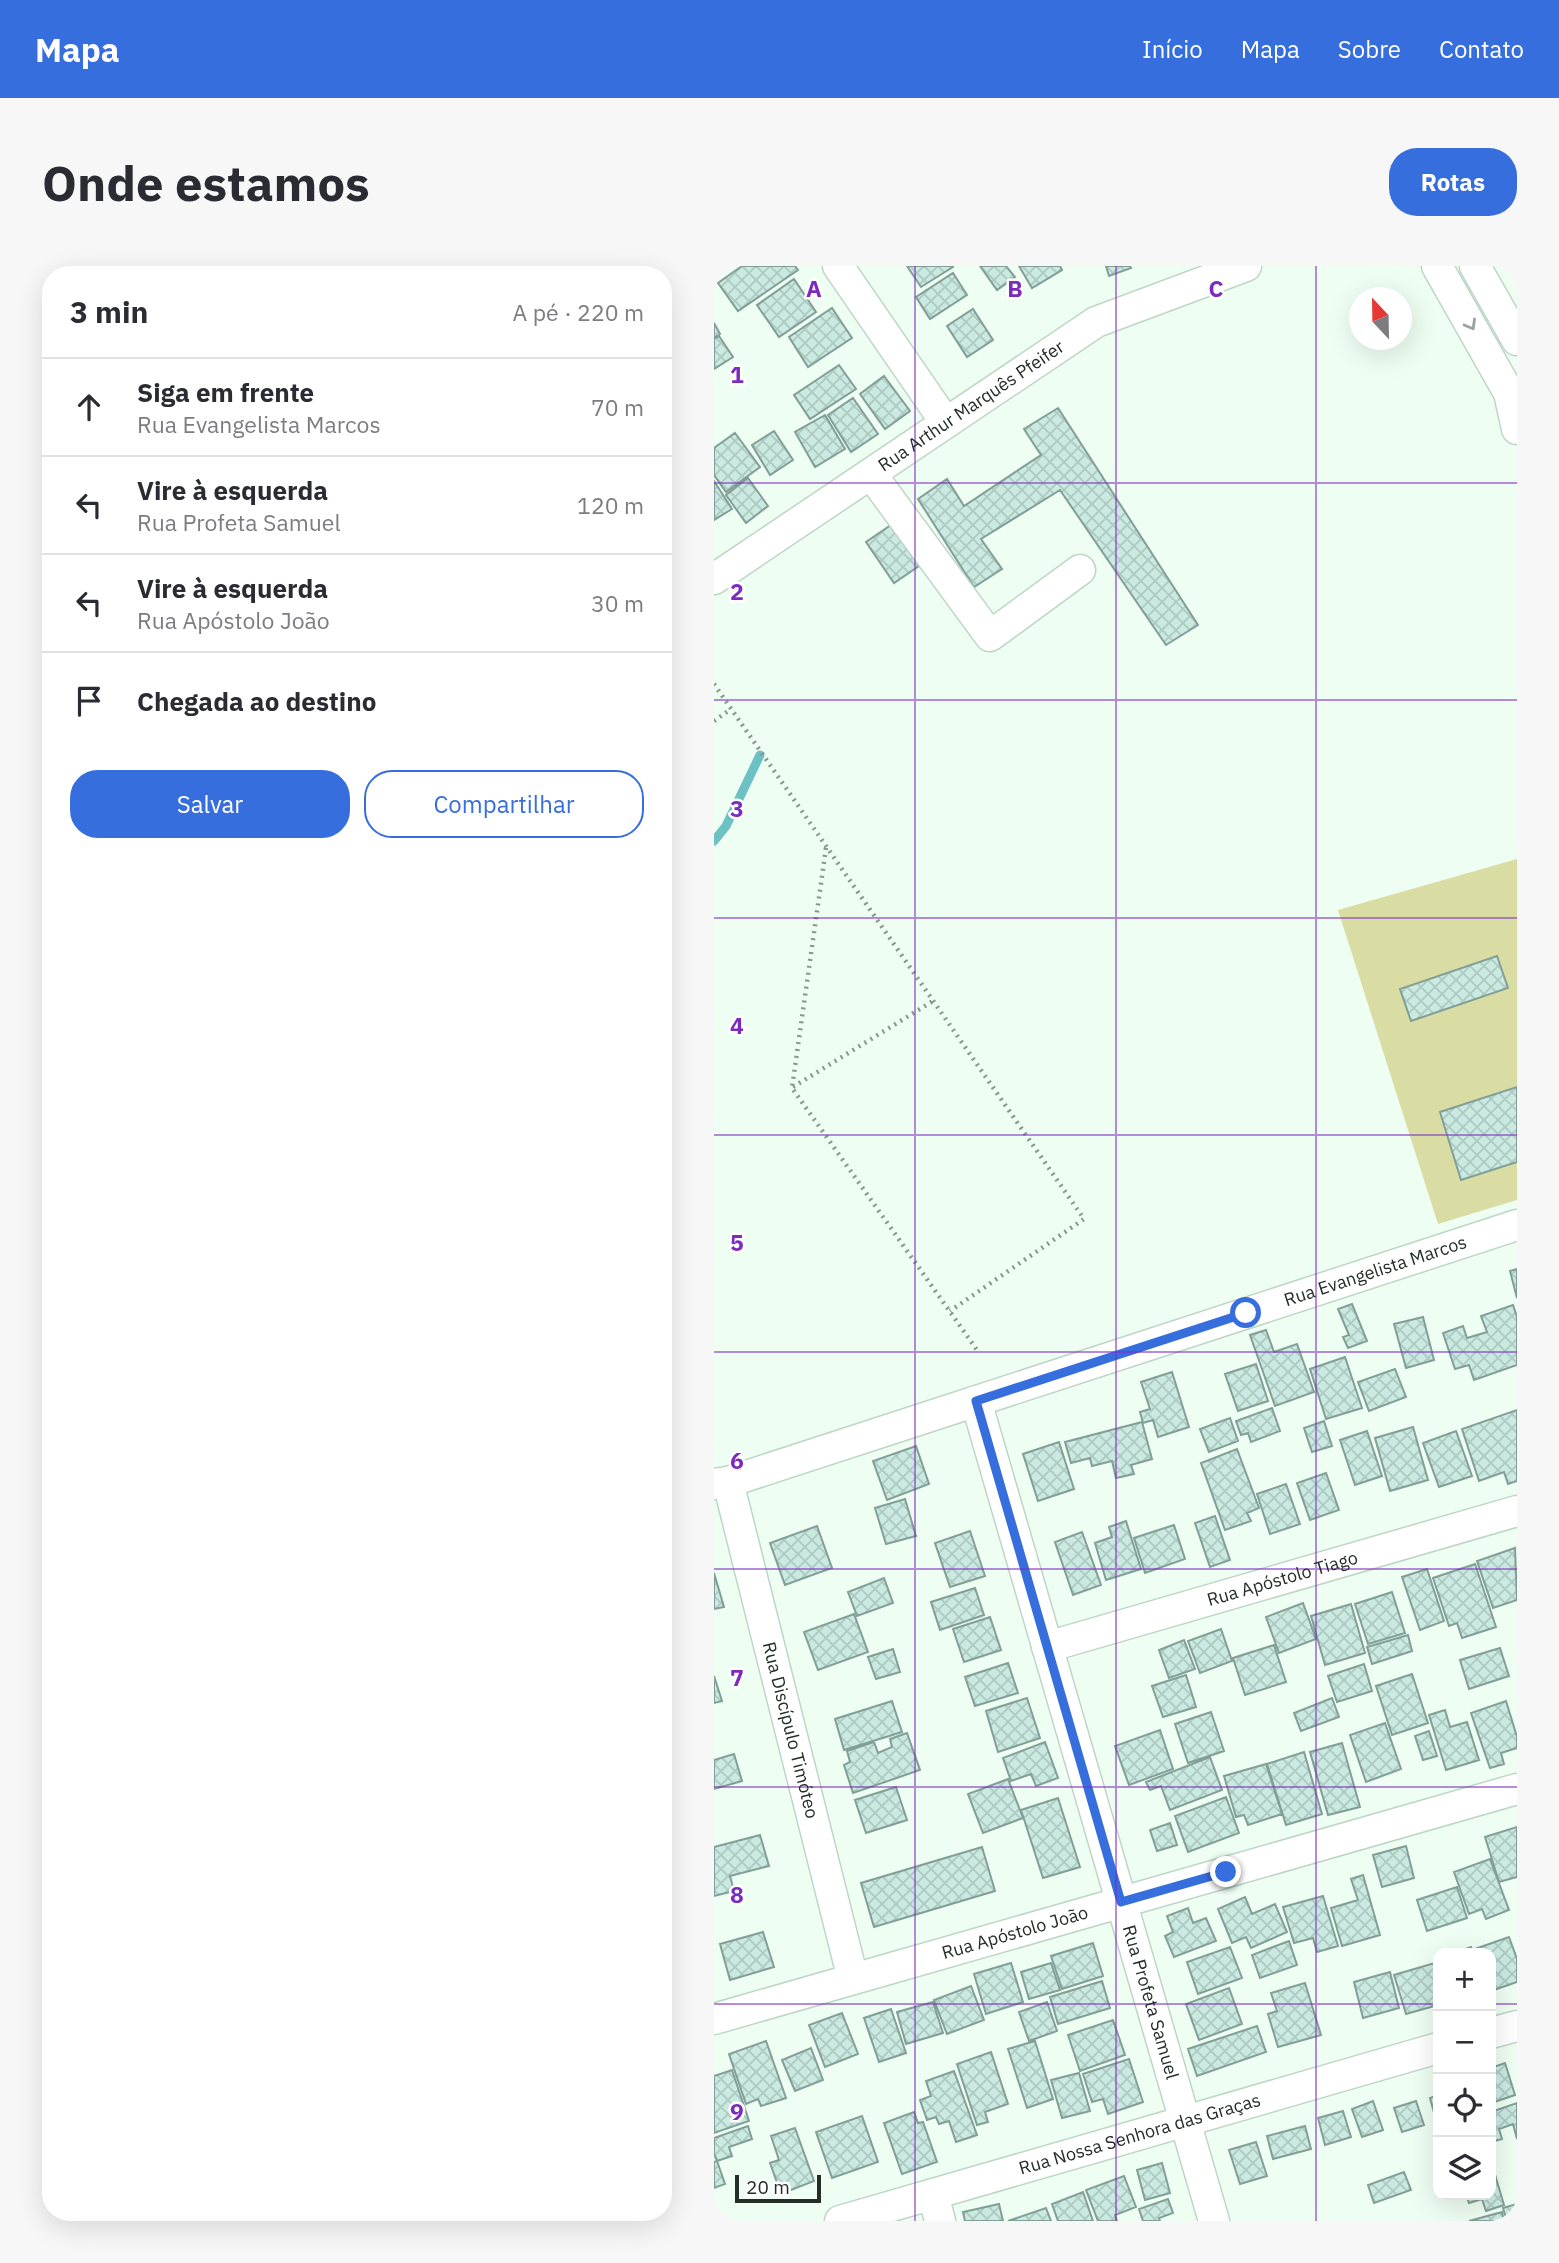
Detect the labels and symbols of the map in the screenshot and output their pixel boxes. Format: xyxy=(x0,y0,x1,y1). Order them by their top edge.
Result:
text: A xyxy=(806,273,822,303)
text: B xyxy=(1007,273,1023,303)
text: C xyxy=(1209,273,1224,303)
north arrow xyxy=(1349,287,1412,350)
one-way arrow xyxy=(1463,318,1476,331)
street label: Rua Arthur Marquês Pfeifer xyxy=(874,335,1069,476)
text: 1 xyxy=(730,359,744,389)
text: 2 xyxy=(730,576,744,606)
text: 3 xyxy=(730,793,744,823)
text: 4 xyxy=(730,1010,744,1040)
text: 5 xyxy=(730,1227,744,1257)
street label: Rua Evangelista Marcos xyxy=(1281,1230,1470,1311)
route start xyxy=(1230,1297,1261,1328)
text: 6 xyxy=(730,1445,744,1475)
street label: Rua Apóstolo Tiago xyxy=(1204,1546,1360,1611)
street label: Rua Discípulo Timóteo xyxy=(758,1639,824,1821)
text: 7 xyxy=(730,1662,744,1692)
route end xyxy=(1210,1856,1241,1887)
text: 8 xyxy=(730,1879,744,1909)
street label: Rua Apóstolo João xyxy=(939,1900,1090,1964)
street label: Rua Profeta Samuel xyxy=(1118,1922,1184,2082)
street label: Rua Nossa Senhora das Graças xyxy=(1016,2088,1263,2180)
text: 9 xyxy=(730,2096,744,2126)
scale bar xyxy=(735,2172,821,2204)

